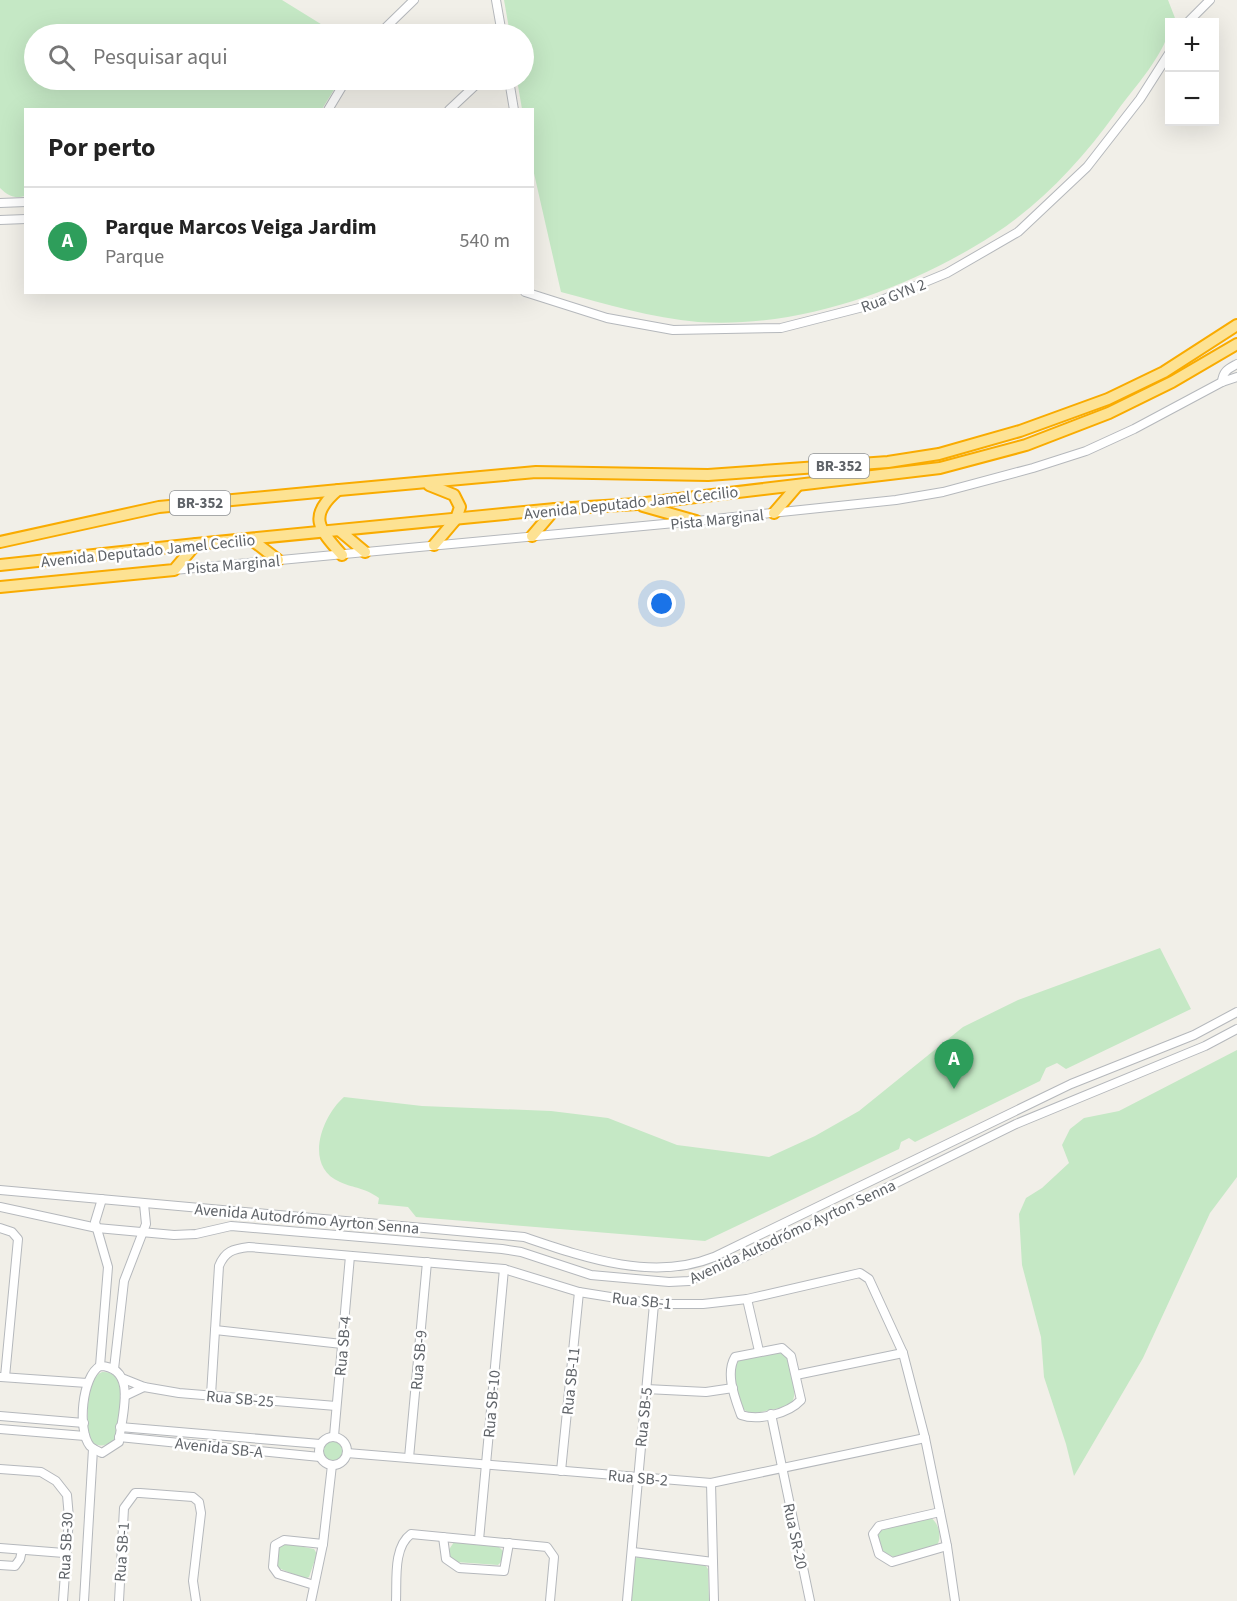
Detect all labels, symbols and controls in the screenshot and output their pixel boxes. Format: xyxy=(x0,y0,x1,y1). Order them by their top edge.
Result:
map controls xyxy=(1165,18,1219,126)
button: + xyxy=(1165,18,1219,72)
search box xyxy=(24,24,534,90)
icon: search xyxy=(45,41,78,74)
text: Pesquisar aqui xyxy=(93,41,228,73)
button: − xyxy=(1165,72,1219,126)
text: Por perto xyxy=(48,129,156,166)
text: Parque Marcos Veiga Jardim xyxy=(105,211,377,243)
text: A xyxy=(62,227,73,255)
text: 540 m xyxy=(460,227,510,255)
text: Parque xyxy=(105,243,164,271)
street label: Rua GYN 2 xyxy=(858,273,929,318)
road number: BR-352 xyxy=(809,454,869,478)
street label: Avenida Deputado Jamel Cecilio xyxy=(523,481,739,525)
road number: BR-352 xyxy=(170,491,230,515)
street label: Pista Marginal xyxy=(669,504,765,536)
street label: Avenida Deputado Jamel Cecilio xyxy=(40,529,256,573)
street label: Pista Marginal xyxy=(185,550,281,580)
your location xyxy=(647,589,676,618)
pin: A xyxy=(934,1040,974,1089)
street label: Avenida Autodrómo Ayrton Senna xyxy=(686,1174,899,1290)
street label: Avenida Autodrómo Ayrton Senna xyxy=(194,1198,420,1240)
street label: Rua SB-1 xyxy=(611,1287,673,1315)
street label: Rua SB-4 xyxy=(329,1315,357,1377)
street label: Rua SB-9 xyxy=(405,1329,433,1391)
street label: Rua SB-11 xyxy=(557,1346,585,1416)
street label: Rua SB-10 xyxy=(478,1369,506,1439)
street label: Rua SB-25 xyxy=(205,1385,275,1413)
street label: Rua SB-5 xyxy=(630,1386,658,1448)
street label: Avenida SB-A xyxy=(174,1432,264,1464)
street label: Rua SB-2 xyxy=(607,1464,669,1492)
street label: Rua SR-20 xyxy=(777,1501,813,1571)
street label: Rua SB-30 xyxy=(53,1512,79,1581)
street label: Rua SB-1 xyxy=(109,1521,135,1583)

